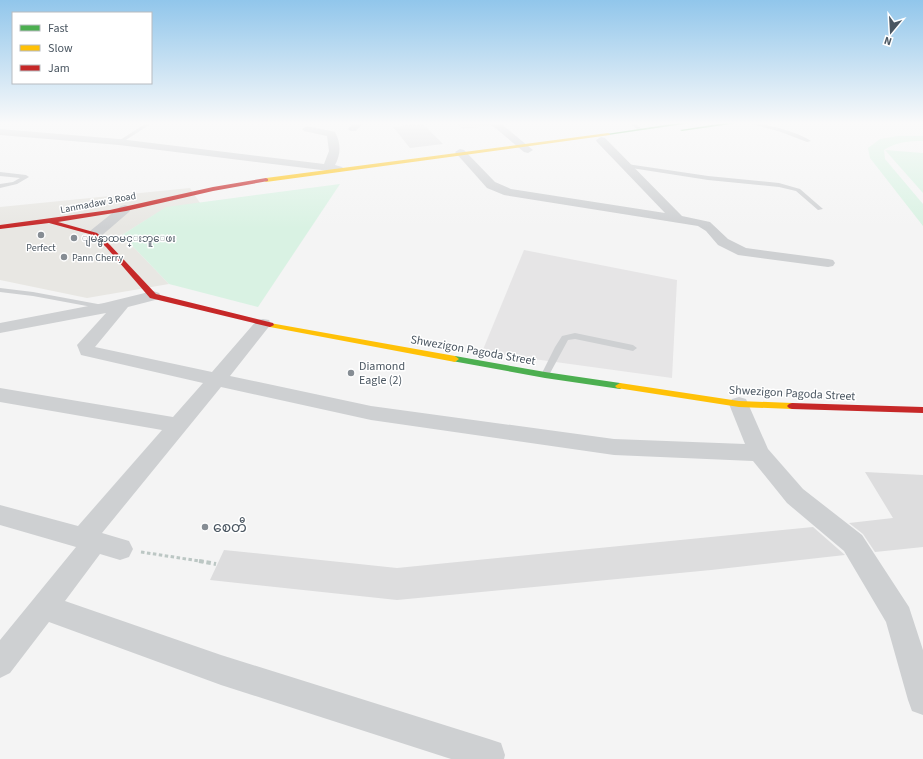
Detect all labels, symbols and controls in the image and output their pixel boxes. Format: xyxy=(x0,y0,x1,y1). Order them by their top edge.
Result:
legend xyxy=(12,12,152,84)
north arrow xyxy=(871,12,911,52)
text: Fast xyxy=(48,20,68,37)
text: N xyxy=(882,33,894,49)
text: Slow xyxy=(48,40,73,57)
text: Jam xyxy=(48,60,70,77)
street label: Lanmadaw 3 Road xyxy=(59,189,137,217)
marker: Perfect xyxy=(36,230,46,240)
place label: ျမန္မာထမင္းဘူေဖး xyxy=(82,232,176,247)
marker: ျမန္မာထမင္းဘူေဖး xyxy=(69,233,79,243)
place label: Perfect xyxy=(26,241,56,255)
place label: Pann Cherry xyxy=(72,251,124,265)
marker: Pann Cherry xyxy=(59,252,69,262)
street label: Shwezigon Pagoda Street xyxy=(409,331,537,370)
place label: Diamond Eagle (2) xyxy=(359,358,405,389)
marker: Diamond Eagle (2) xyxy=(346,368,356,378)
street label: Shwezigon Pagoda Street xyxy=(728,382,856,405)
place label: စေတီ xyxy=(213,517,247,538)
marker: စေတီ xyxy=(200,522,210,532)

